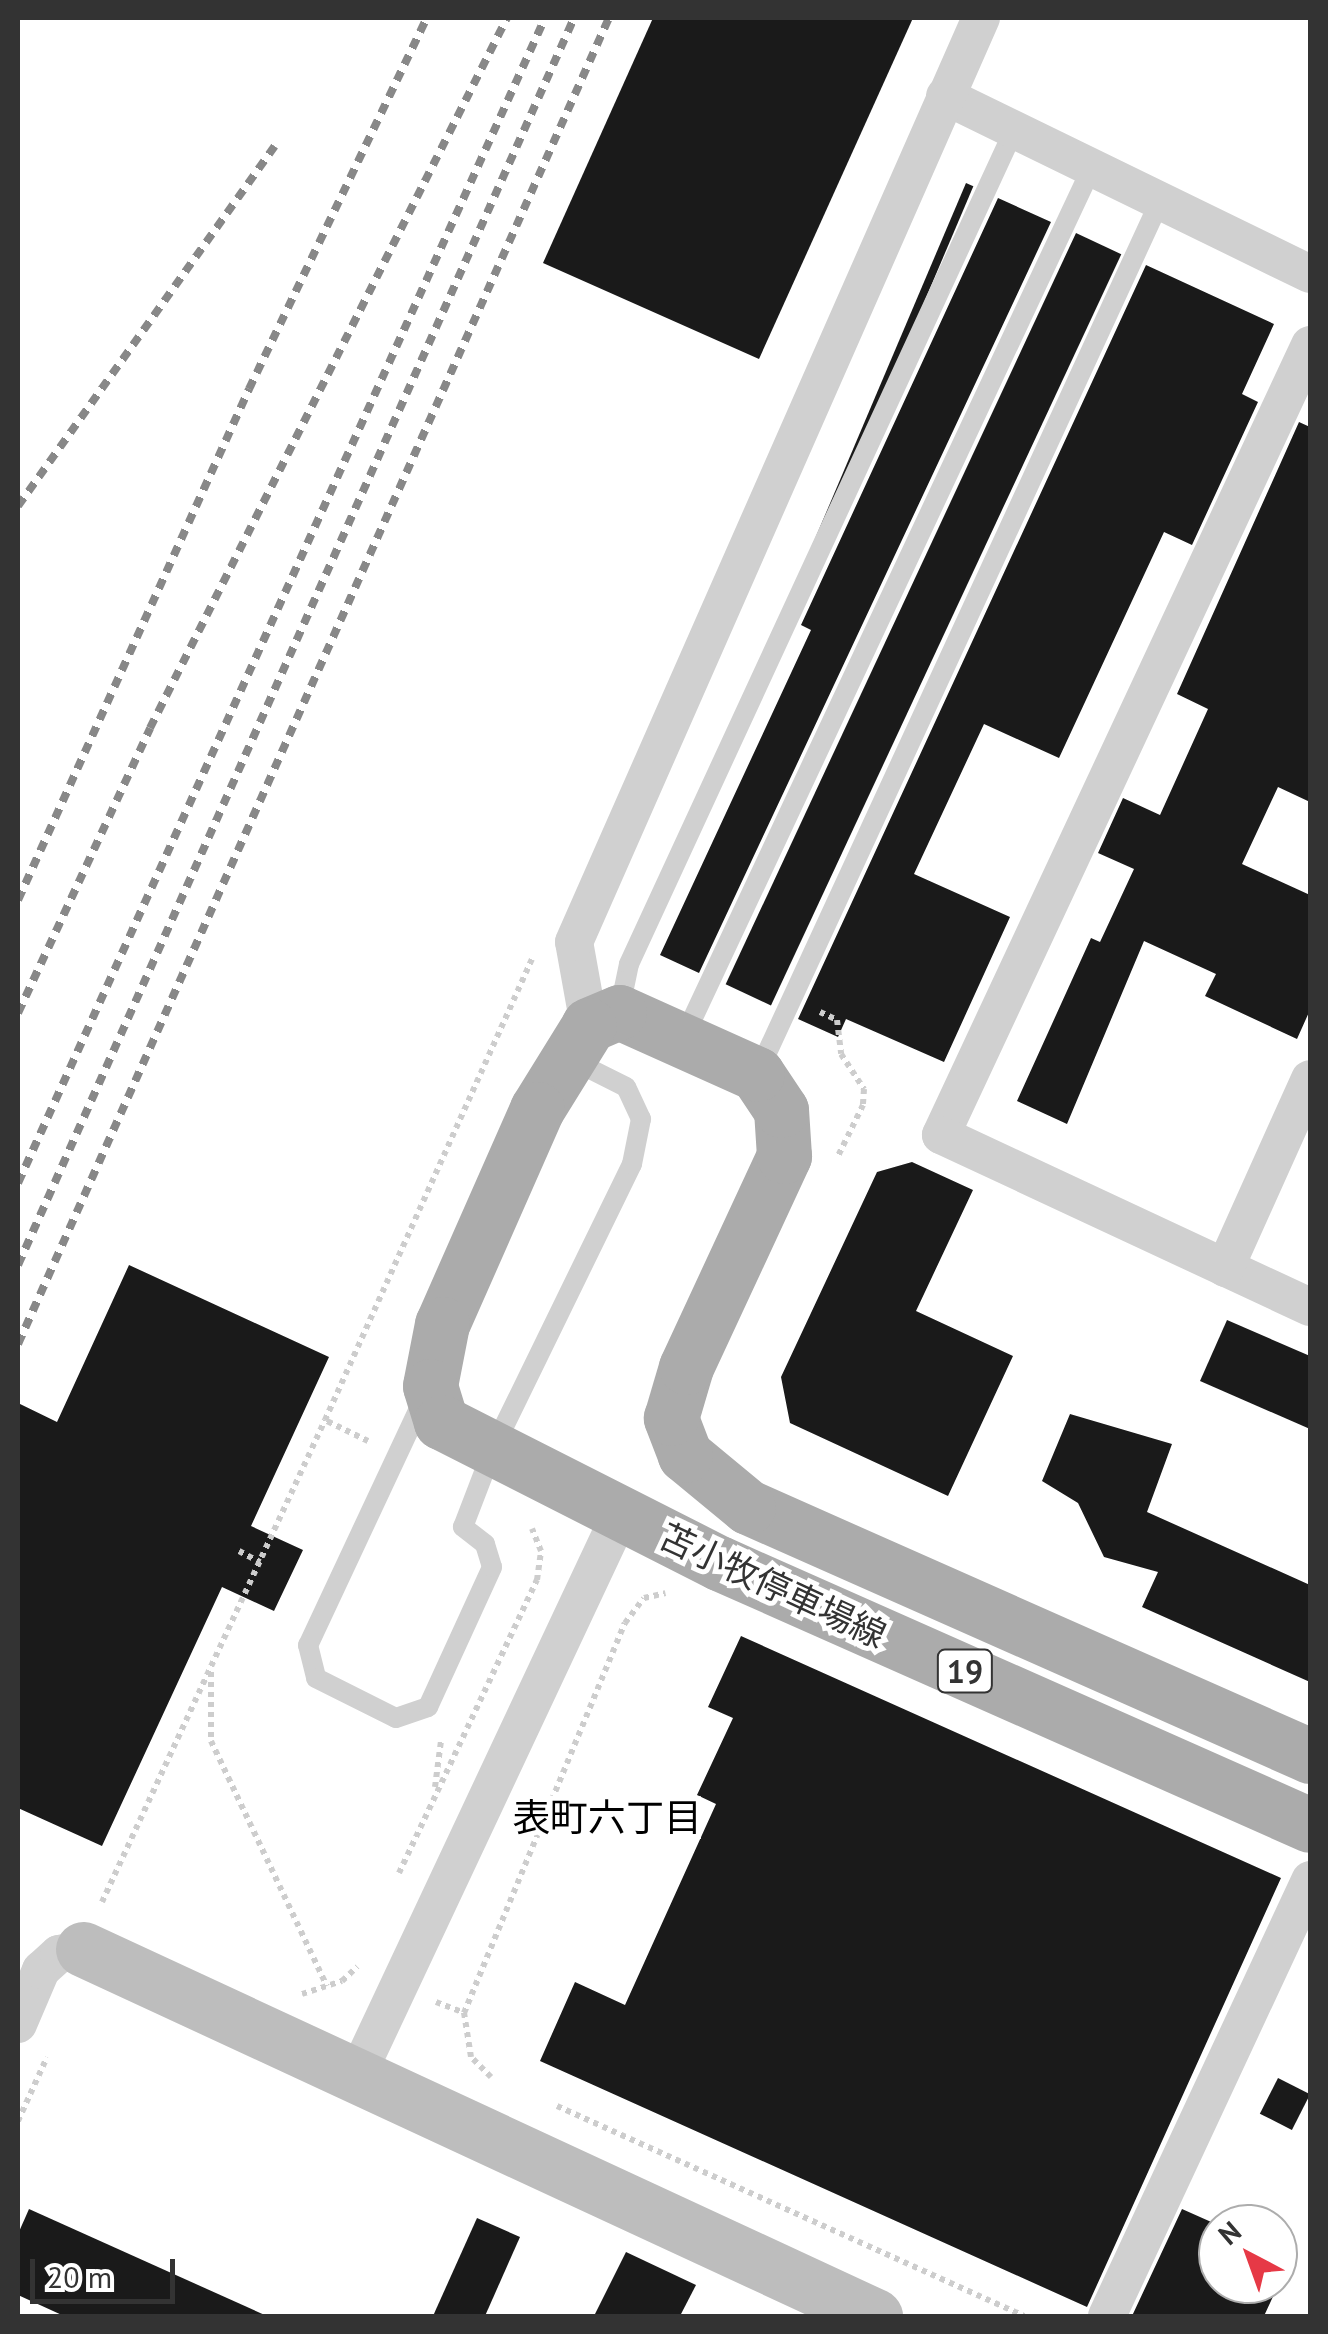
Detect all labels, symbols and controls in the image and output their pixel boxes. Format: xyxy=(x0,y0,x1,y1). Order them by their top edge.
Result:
street label: 苫小牧停車場線 xyxy=(653,1514,893,1656)
road number: 19 xyxy=(935,1644,995,1698)
district label: 表町六丁目 xyxy=(512,1794,702,1840)
north arrow xyxy=(1198,2204,1298,2304)
text: N xyxy=(1210,2212,1248,2252)
scale bar xyxy=(35,2239,180,2301)
text: 20 m xyxy=(47,2257,112,2296)

